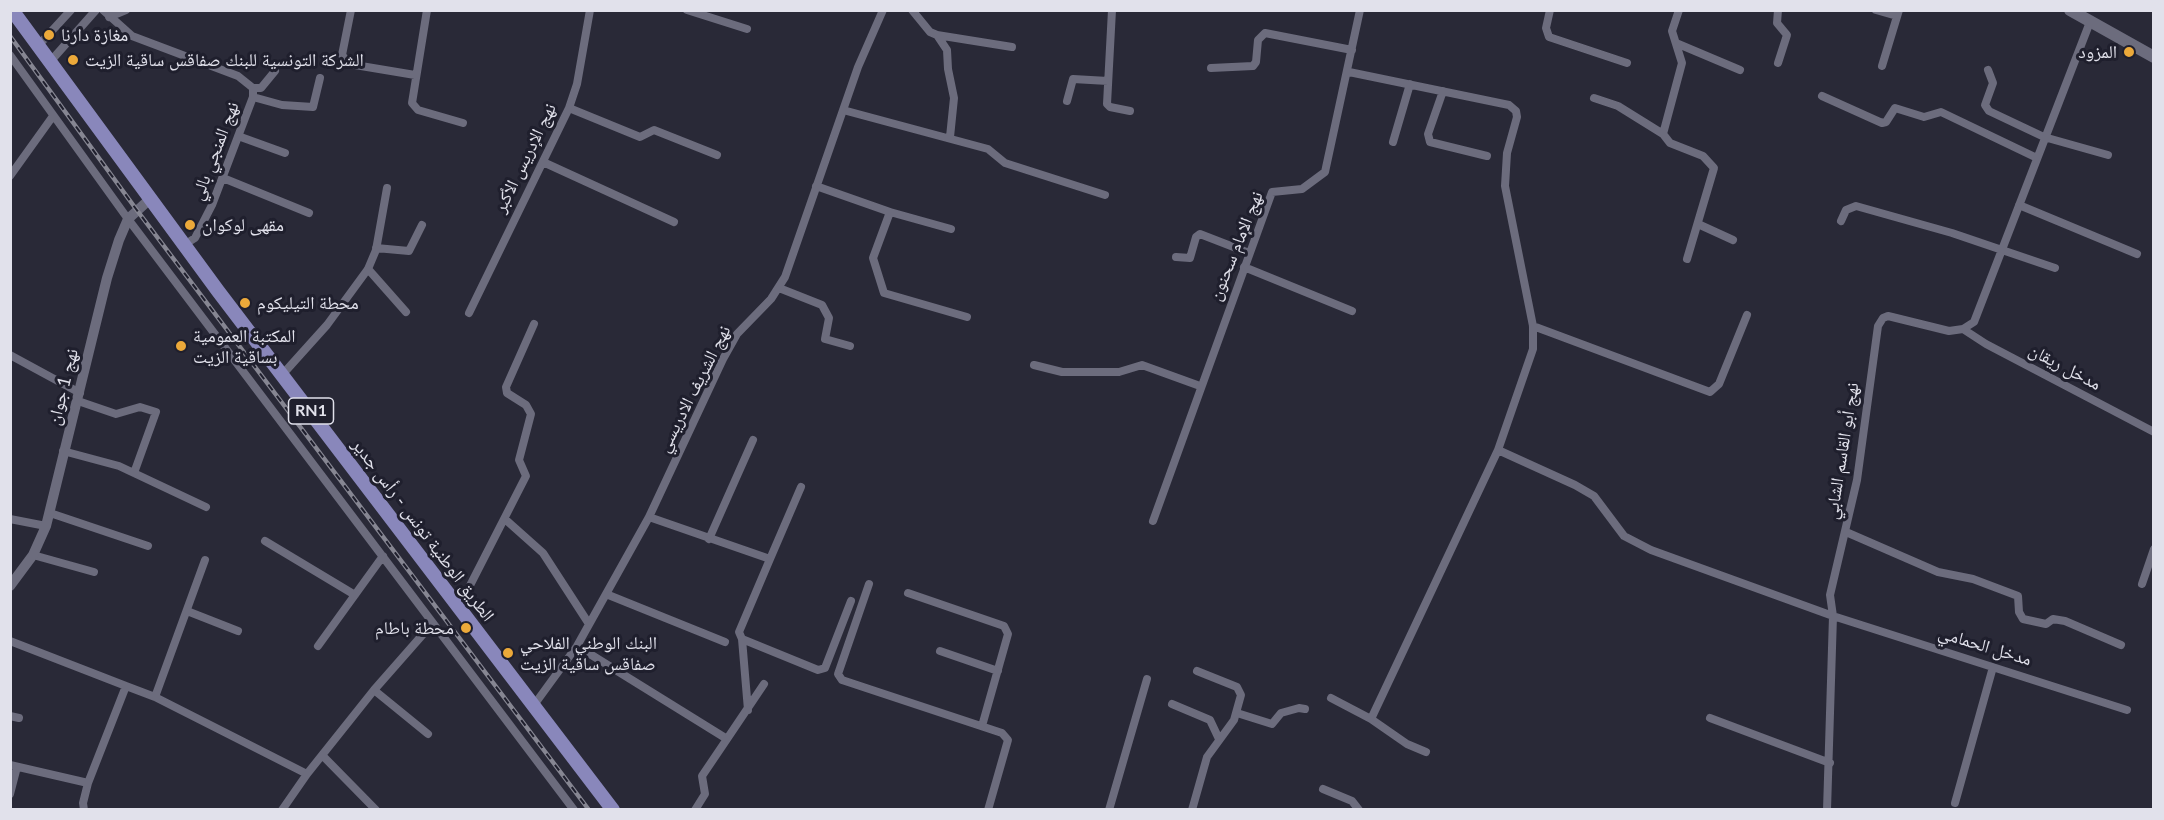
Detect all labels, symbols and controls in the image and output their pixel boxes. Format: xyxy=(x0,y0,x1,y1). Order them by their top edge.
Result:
place label: مغازة دارنا xyxy=(61,24,128,46)
marker: مغازة دارنا xyxy=(42,28,56,42)
place label: المزود xyxy=(2078,41,2117,63)
marker: المزود xyxy=(2122,45,2136,59)
place label: الشركة التونسية للبنك صفاقس ساقية الزيت xyxy=(85,49,364,71)
marker: الشركة التونسية للبنك صفاقس ساقية الزيت xyxy=(66,53,80,67)
street label: نهج المنجي بالي xyxy=(186,99,244,203)
street label: نهج الإدريس الأكبر xyxy=(489,100,561,216)
street label: نهج الإمام سحنون xyxy=(1204,188,1268,304)
place label: مقهى لوكوان xyxy=(202,214,284,236)
marker: مقهى لوكوان xyxy=(183,218,197,232)
place label: محطة التيليكوم xyxy=(257,292,359,314)
marker: محطة التيليكوم xyxy=(238,296,252,310)
street label: نهج الشريف الادريسي xyxy=(653,322,735,456)
place label: المكتبة العمومية بساقية الزيت xyxy=(193,325,296,368)
marker: المكتبة العمومية بساقية الزيت xyxy=(174,339,188,353)
street label: مدخل ريقان xyxy=(2025,339,2105,395)
street label: نهج 1 جوان xyxy=(43,346,83,428)
street label: نهج أبو القاسم الشابي xyxy=(1821,381,1863,521)
road number: RN1 xyxy=(288,398,334,424)
street label: الطريق الوطنية تونس - رأس جدير xyxy=(347,434,499,626)
place label: محطة باطام xyxy=(375,617,454,639)
marker: محطة باطام xyxy=(459,621,473,635)
street label: مدخل الحمامي xyxy=(1936,622,2034,670)
place label: البنك الوطني الفلاحي صفاقس ساقية الزيت xyxy=(520,632,657,674)
marker: البنك الوطني الفلاحي صفاقس ساقية الزيت xyxy=(501,646,515,660)

